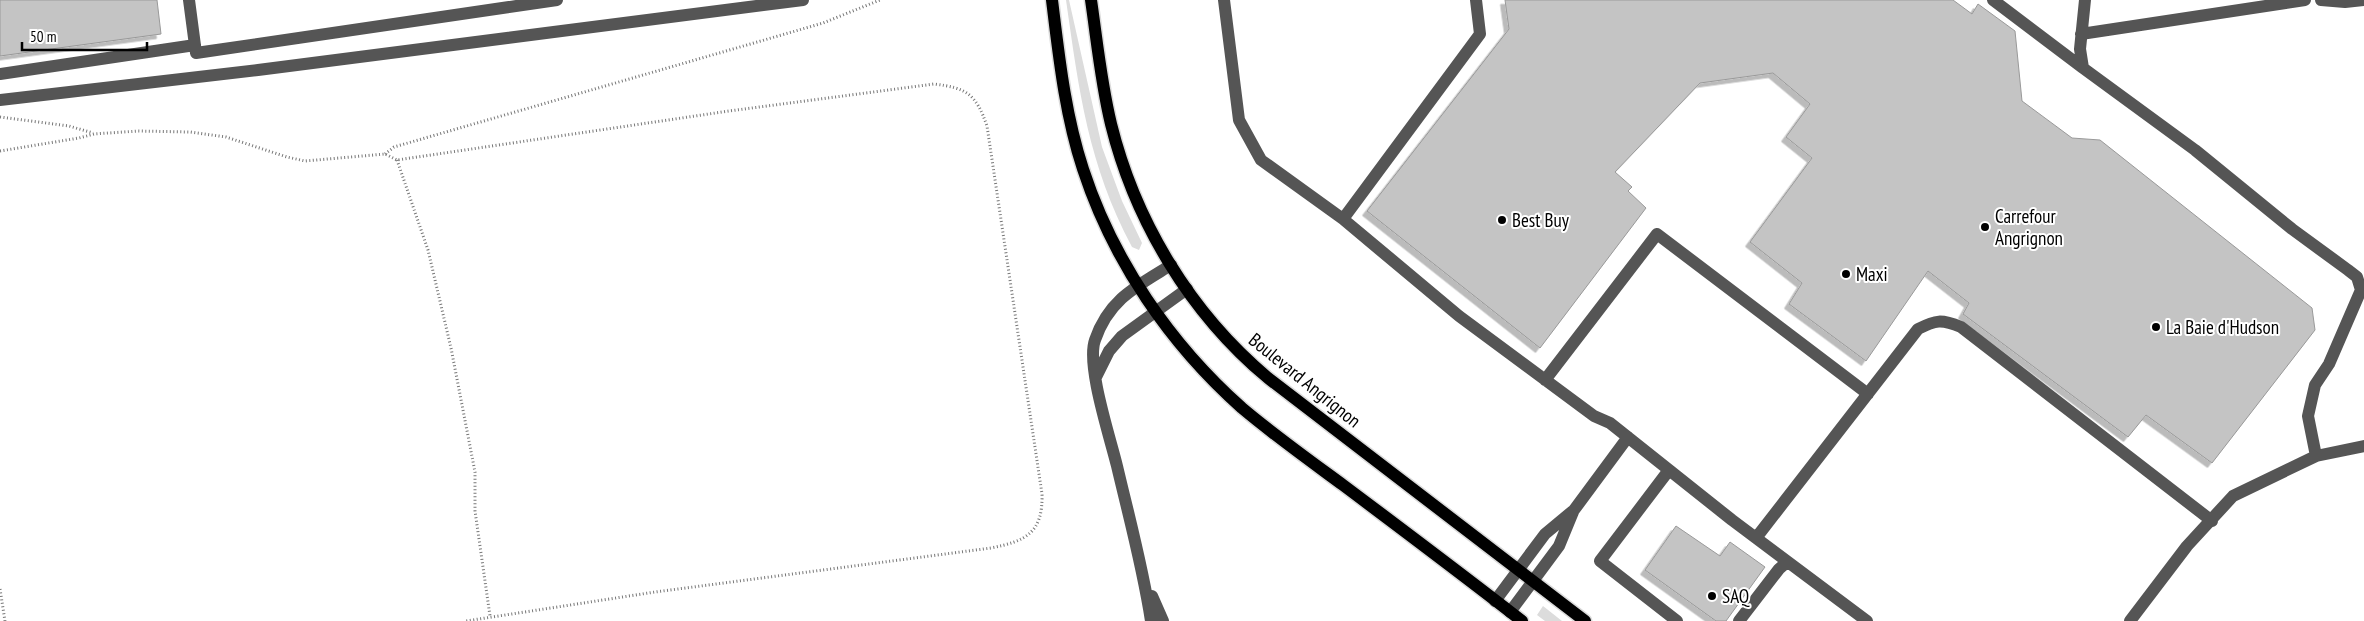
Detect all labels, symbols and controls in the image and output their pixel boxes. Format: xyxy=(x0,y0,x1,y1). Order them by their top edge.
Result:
scale bar xyxy=(22,20,148,52)
text: 50 m xyxy=(30,27,56,46)
place label: Carrefour Angrignon xyxy=(1995,204,2063,250)
place label: Best Buy xyxy=(1512,208,1570,232)
marker: Best Buy xyxy=(1496,214,1508,226)
marker: Carrefour Angrignon xyxy=(1979,221,1991,233)
place label: Maxi xyxy=(1856,262,1888,286)
marker: Maxi xyxy=(1840,268,1852,280)
place label: La Baie d'Hudson xyxy=(2166,315,2279,339)
marker: La Baie d'Hudson xyxy=(2150,321,2162,333)
street label: Boulevard Angrignon xyxy=(1244,327,1366,433)
place label: SAQ xyxy=(1722,584,1750,608)
marker: SAQ xyxy=(1706,590,1718,602)

